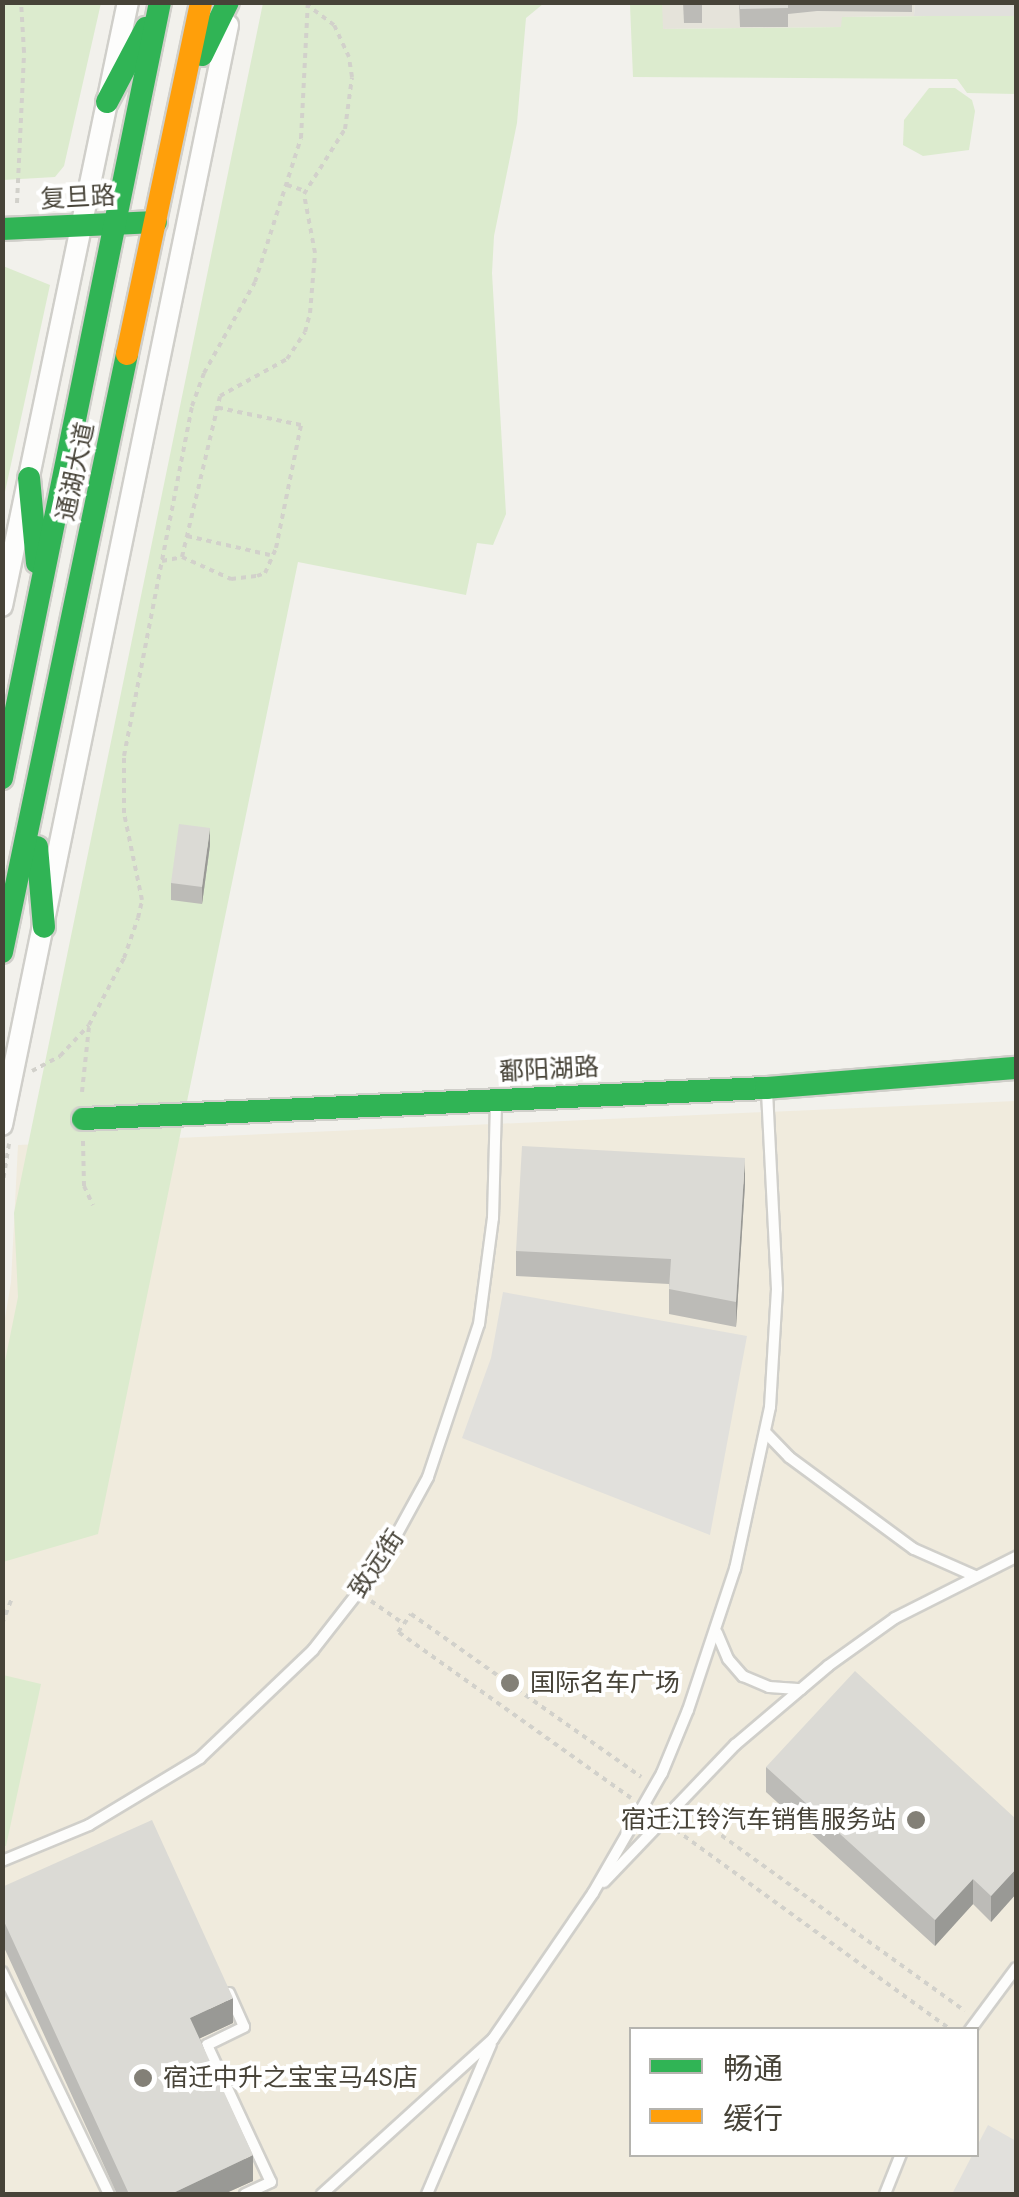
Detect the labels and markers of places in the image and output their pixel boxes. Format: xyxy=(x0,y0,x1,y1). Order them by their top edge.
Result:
place label: 国际名车广场 xyxy=(530,1668,680,1698)
marker: 国际名车广场 xyxy=(499,1672,521,1694)
place label: 宿迁江铃汽车销售服务站 xyxy=(621,1805,896,1835)
marker: 宿迁江铃汽车销售服务站 xyxy=(905,1809,927,1831)
place label: 宿迁中升之宝宝马4S店 xyxy=(163,2063,418,2093)
marker: 宿迁中升之宝宝马4S店 xyxy=(132,2067,154,2089)

